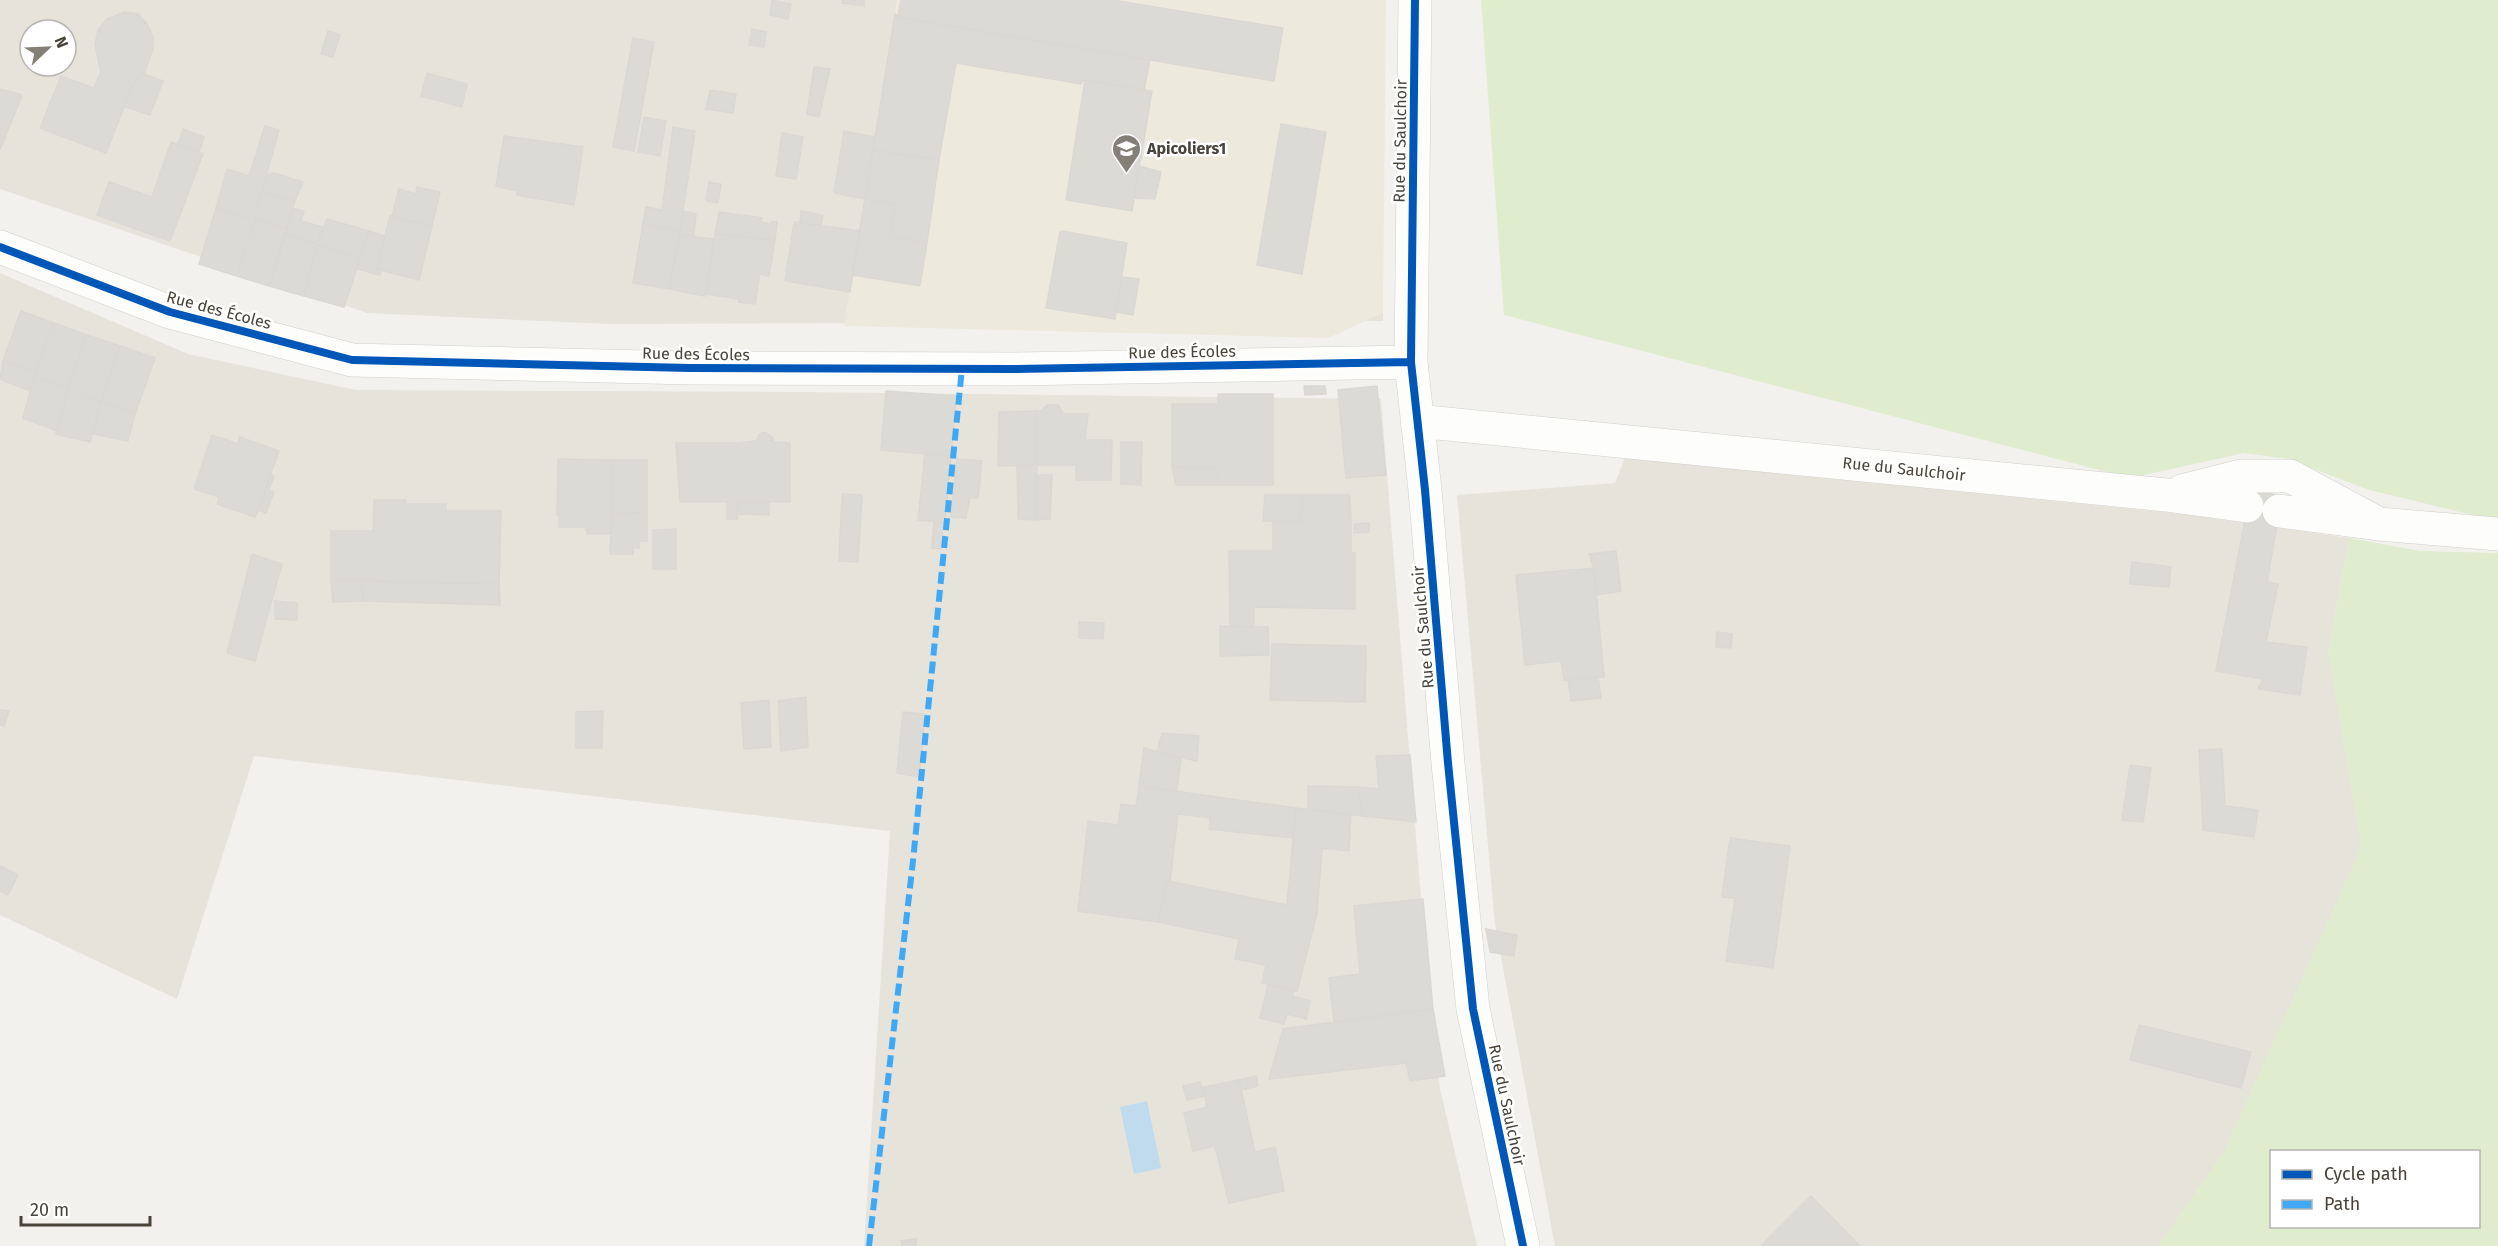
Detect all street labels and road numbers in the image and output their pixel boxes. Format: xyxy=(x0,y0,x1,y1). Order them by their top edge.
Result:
street label: Rue du Saulchoir xyxy=(1389,78,1411,203)
street label: Rue des Écoles xyxy=(165,286,274,333)
street label: Rue des Écoles xyxy=(1128,341,1236,362)
street label: Rue des Écoles xyxy=(642,343,750,364)
street label: Rue du Saulchoir xyxy=(1842,453,1967,485)
street label: Rue du Saulchoir xyxy=(1408,564,1438,689)
street label: Rue du Saulchoir xyxy=(1485,1043,1529,1168)

